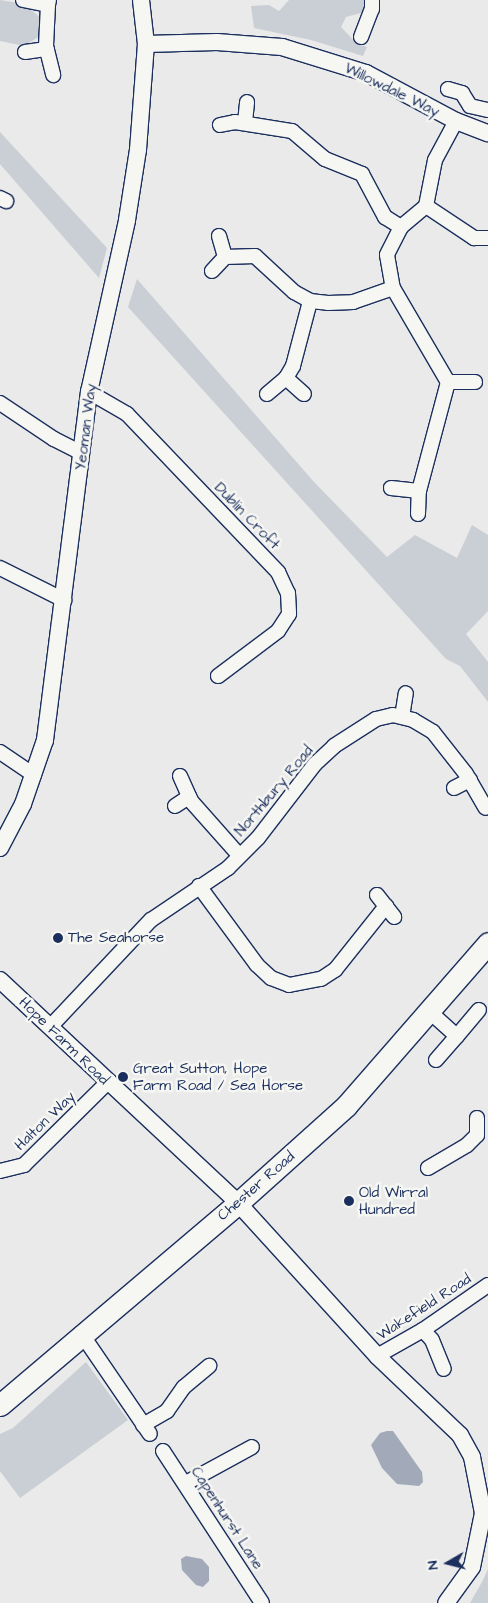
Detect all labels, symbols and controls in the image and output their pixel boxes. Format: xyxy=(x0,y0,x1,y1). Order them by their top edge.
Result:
street label: Willowdale Way xyxy=(342,59,442,121)
street label: Yeoman Way xyxy=(72,383,100,471)
street label: Dublin Croft xyxy=(211,479,283,553)
street label: Northbury Road xyxy=(231,742,317,840)
place label: The Seahorse xyxy=(68,929,164,947)
marker: The Seahorse xyxy=(52,932,64,944)
street label: Hope Farm Road xyxy=(15,993,113,1089)
place label: Great Sutton, Hope Farm Road / Sea Horse xyxy=(133,1059,303,1094)
marker: Great Sutton, Hope Farm Road / Sea Horse xyxy=(117,1071,129,1083)
street label: Halton Way xyxy=(11,1088,79,1154)
street label: Chester Road xyxy=(214,1148,298,1224)
place label: Old Wirral Hundred xyxy=(359,1183,428,1218)
marker: Old Wirral Hundred xyxy=(343,1195,355,1207)
street label: Wakefield Road xyxy=(373,1270,475,1344)
street label: Capenhurst Lane xyxy=(187,1463,267,1573)
north arrow xyxy=(423,1538,473,1588)
text: N xyxy=(423,1559,444,1571)

